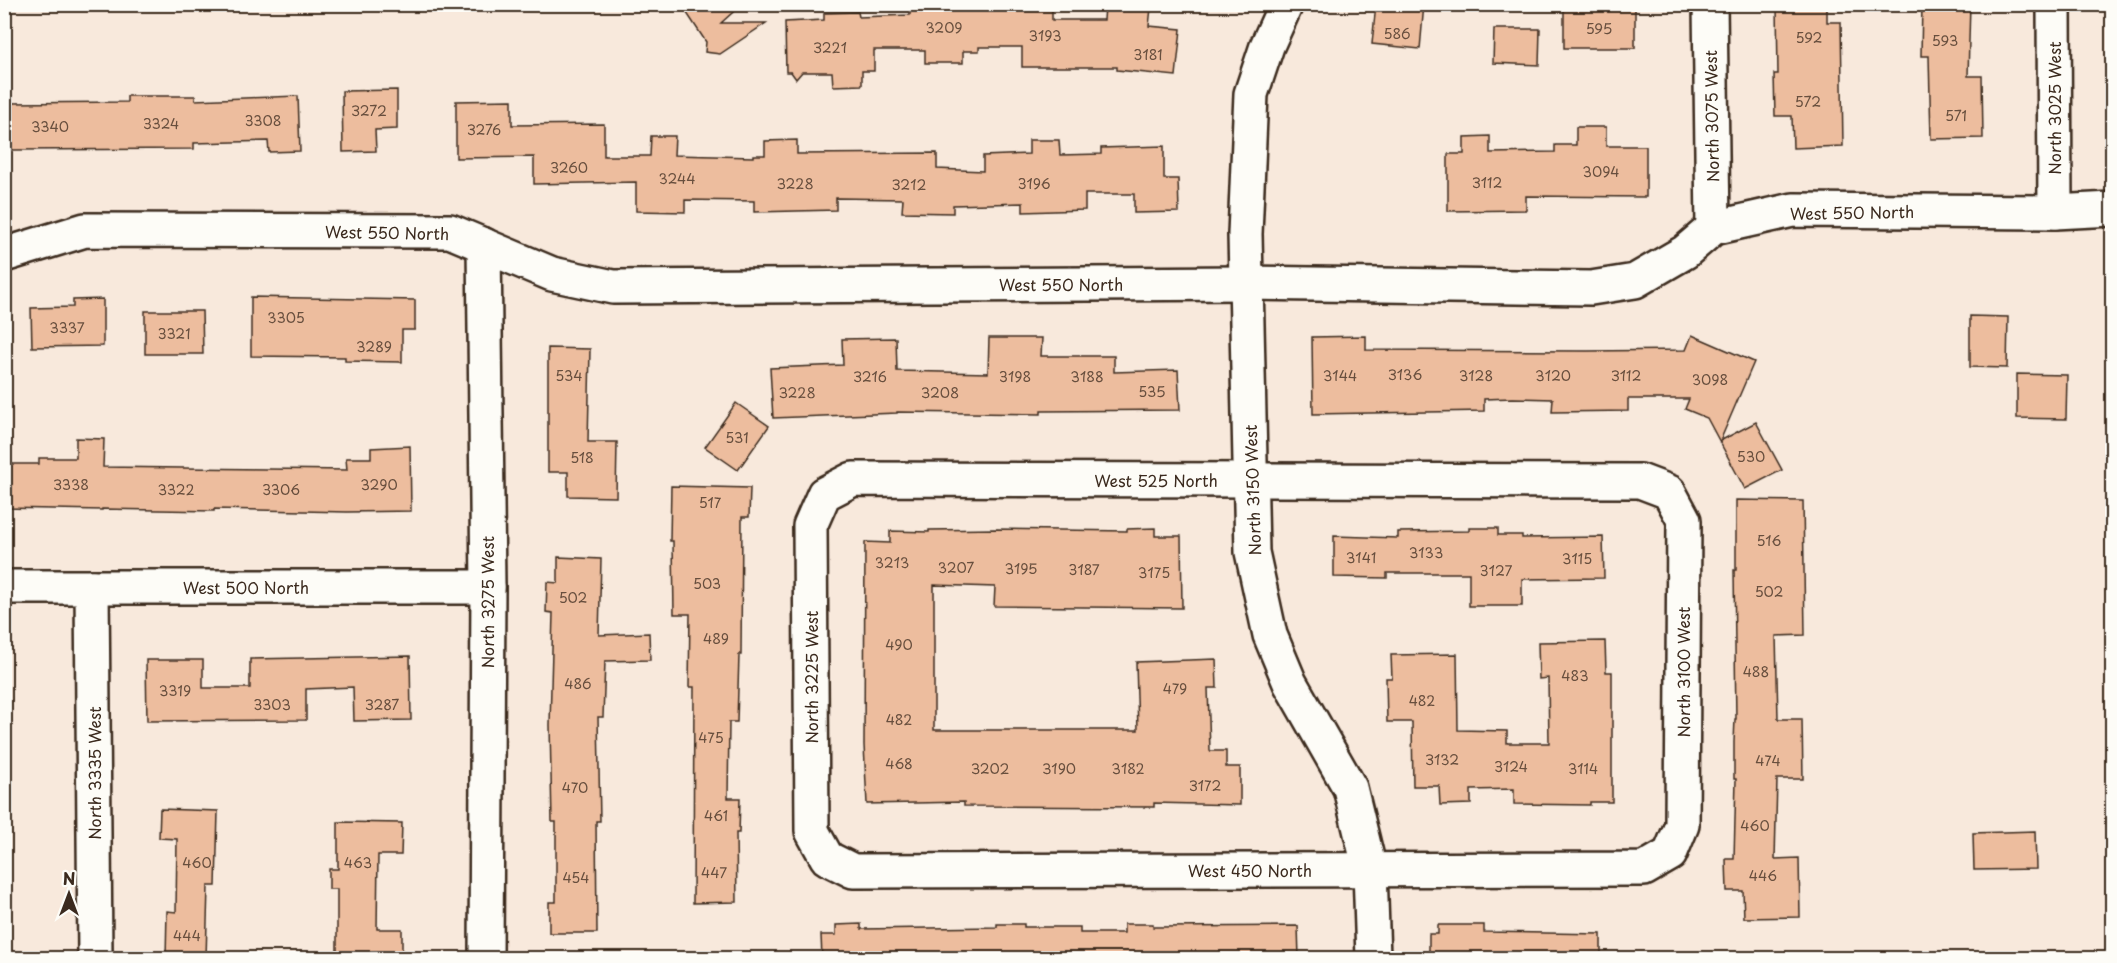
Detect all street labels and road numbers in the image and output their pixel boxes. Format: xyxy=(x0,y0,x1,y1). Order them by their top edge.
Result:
street label: North 3025 West xyxy=(2042,41,2066,175)
street label: North 3075 West xyxy=(1698,50,1724,182)
street label: West 550 North xyxy=(1790,199,1914,225)
street label: West 550 North xyxy=(325,219,449,245)
street label: West 550 North xyxy=(999,272,1123,296)
street label: North 3150 West xyxy=(1238,424,1266,556)
street label: West 525 North xyxy=(1094,468,1218,492)
street label: North 3275 West xyxy=(475,536,499,668)
street label: West 500 North xyxy=(183,575,309,599)
street label: North 3100 West xyxy=(1671,606,1695,738)
street label: North 3225 West xyxy=(799,610,823,744)
street label: North 3335 West xyxy=(82,706,106,840)
street label: West 450 North xyxy=(1188,858,1312,882)

